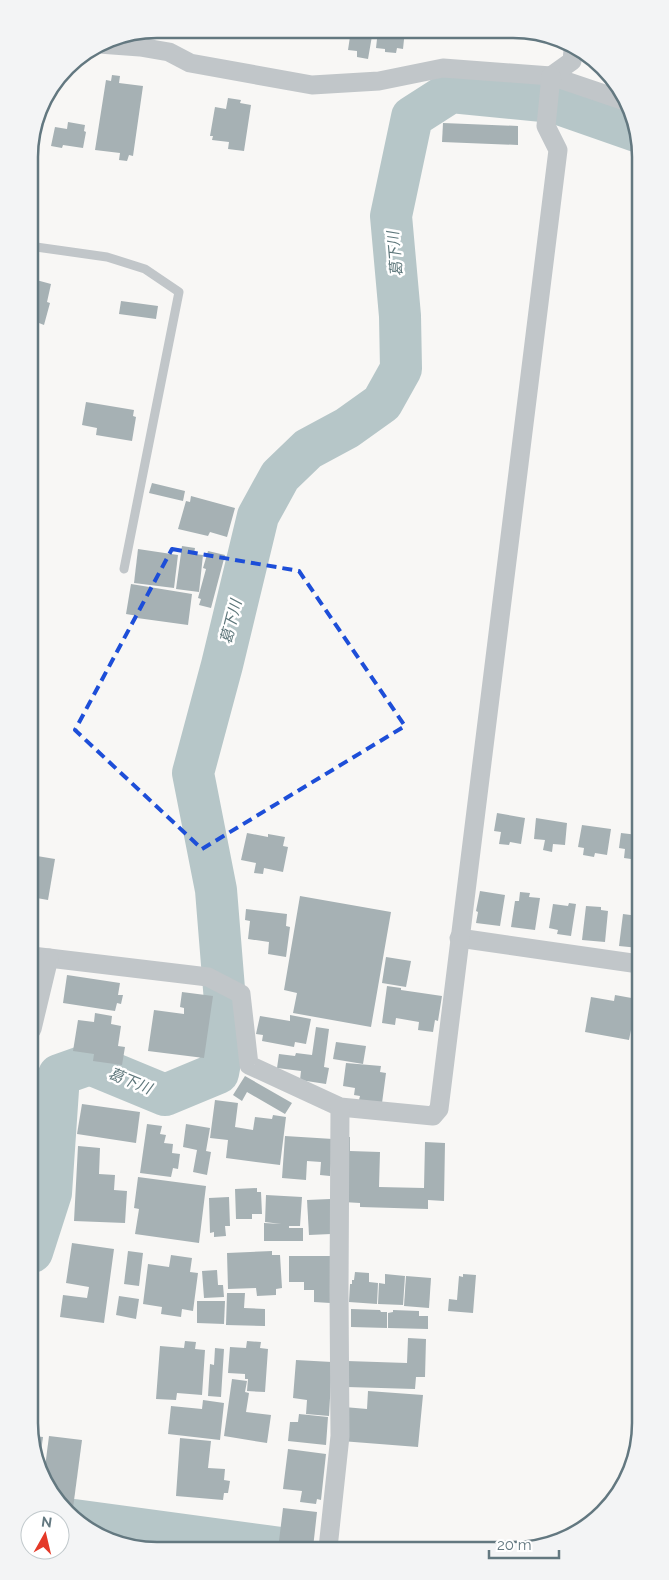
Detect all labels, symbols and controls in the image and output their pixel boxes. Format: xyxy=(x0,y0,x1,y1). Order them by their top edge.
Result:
water label: 葛下川 xyxy=(384,229,406,277)
water label: 葛下川 xyxy=(217,596,246,646)
water label: 葛下川 xyxy=(106,1064,156,1099)
north arrow xyxy=(20,1510,70,1560)
text: N xyxy=(40,1513,53,1531)
scale bar xyxy=(489,1528,559,1560)
text: 20 m xyxy=(497,1536,532,1554)

